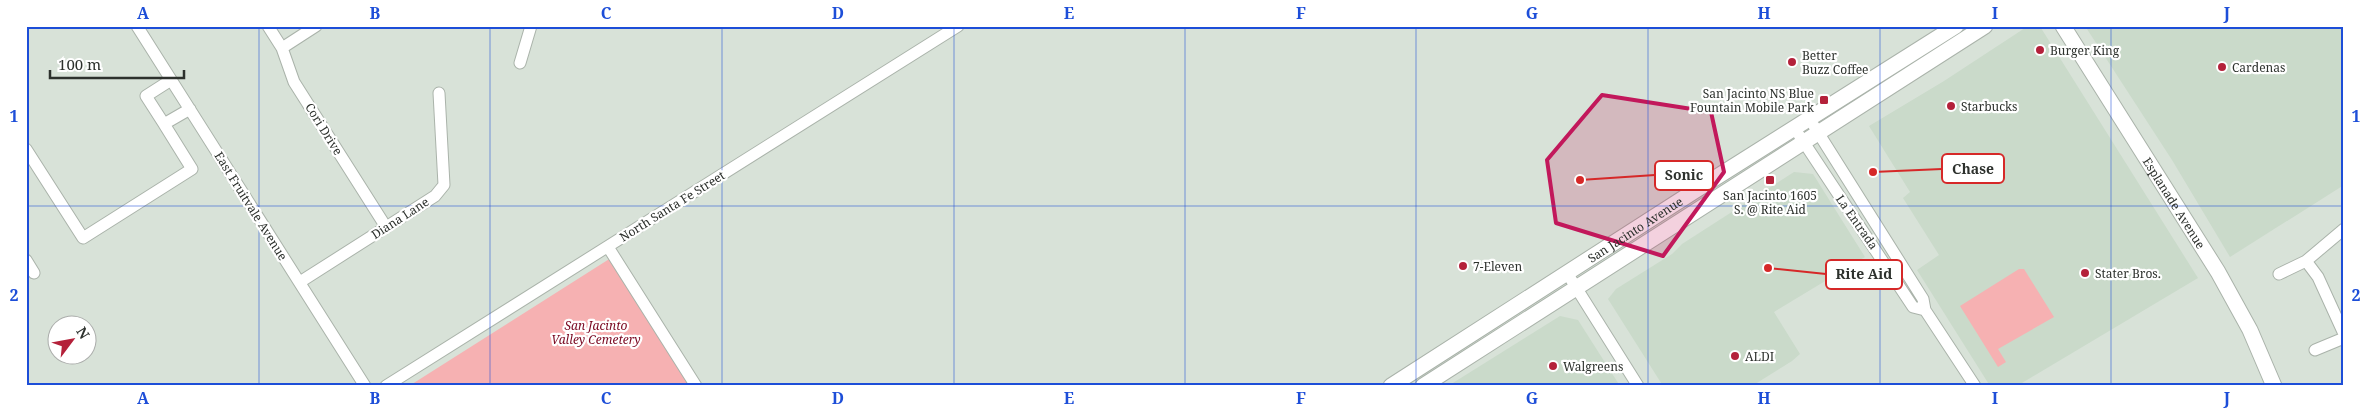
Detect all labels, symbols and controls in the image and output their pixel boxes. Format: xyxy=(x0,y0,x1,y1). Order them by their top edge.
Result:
text: A xyxy=(137,2,150,24)
text: B xyxy=(370,2,381,24)
text: C xyxy=(601,2,612,24)
text: D xyxy=(832,2,844,24)
text: E xyxy=(1064,2,1074,24)
text: F xyxy=(1296,2,1306,24)
text: G xyxy=(1526,2,1538,24)
text: H xyxy=(1757,2,1771,24)
text: I xyxy=(1992,2,1998,24)
text: J xyxy=(2223,2,2231,24)
place label: Burger King xyxy=(2050,42,2120,59)
marker: Burger King xyxy=(2034,44,2046,56)
place label: Better Buzz Coffee xyxy=(1802,47,1868,78)
scale bar xyxy=(50,48,184,80)
text: 100 m xyxy=(58,54,101,74)
marker: Better Buzz Coffee xyxy=(1786,56,1798,68)
place label: Cardenas xyxy=(2232,59,2285,76)
marker: Cardenas xyxy=(2216,61,2228,73)
place label: San Jacinto NS Blue Fountain Mobile Park xyxy=(1690,85,1815,116)
marker: San Jacinto NS Blue Fountain Mobile Park xyxy=(1818,94,1830,106)
place label: Starbucks xyxy=(1961,98,2018,115)
street label: Cori Drive xyxy=(301,100,347,158)
marker: Starbucks xyxy=(1945,100,1957,112)
text: 1 xyxy=(9,105,19,127)
text: 1 xyxy=(2351,105,2361,127)
street label: East Fruitvale Avenue xyxy=(211,148,291,264)
callout: Chase xyxy=(1942,154,2004,183)
street label: Esplanade Avenue xyxy=(2139,154,2210,252)
text: Chase xyxy=(1952,159,1994,178)
callout: Sonic xyxy=(1655,161,1713,190)
text: Sonic xyxy=(1665,165,1703,184)
street label: North Santa Fe Street xyxy=(616,167,728,245)
marker: San Jacinto 1605 S. @ Rite Aid xyxy=(1764,174,1776,186)
place label: San Jacinto 1605 S. @ Rite Aid xyxy=(1723,187,1817,218)
street label: La Entrada xyxy=(1832,191,1882,253)
street label: San Jacinto Avenue xyxy=(1584,192,1686,266)
street label: Diana Lane xyxy=(368,193,432,243)
place label: 7-Eleven xyxy=(1473,258,1522,275)
marker: 7-Eleven xyxy=(1457,260,1469,272)
callout: Rite Aid xyxy=(1826,260,1902,289)
text: Rite Aid xyxy=(1836,264,1892,283)
place label: Stater Bros. xyxy=(2095,265,2161,282)
marker: Stater Bros. xyxy=(2079,267,2091,279)
text: 2 xyxy=(9,284,19,306)
text: 2 xyxy=(2351,284,2361,306)
north arrow xyxy=(48,314,98,364)
park label: San Jacinto Valley Cemetery xyxy=(551,317,641,348)
text: N xyxy=(72,323,94,343)
place label: ALDI xyxy=(1745,348,1774,365)
marker: ALDI xyxy=(1729,350,1741,362)
place label: Walgreens xyxy=(1563,358,1623,375)
marker: Walgreens xyxy=(1547,360,1559,372)
text: A xyxy=(137,387,150,409)
text: B xyxy=(370,387,381,409)
text: C xyxy=(601,387,612,409)
text: D xyxy=(832,387,844,409)
text: E xyxy=(1064,387,1074,409)
text: F xyxy=(1296,387,1306,409)
text: G xyxy=(1526,387,1538,409)
text: H xyxy=(1757,387,1771,409)
text: I xyxy=(1992,387,1998,409)
text: J xyxy=(2223,387,2231,409)

